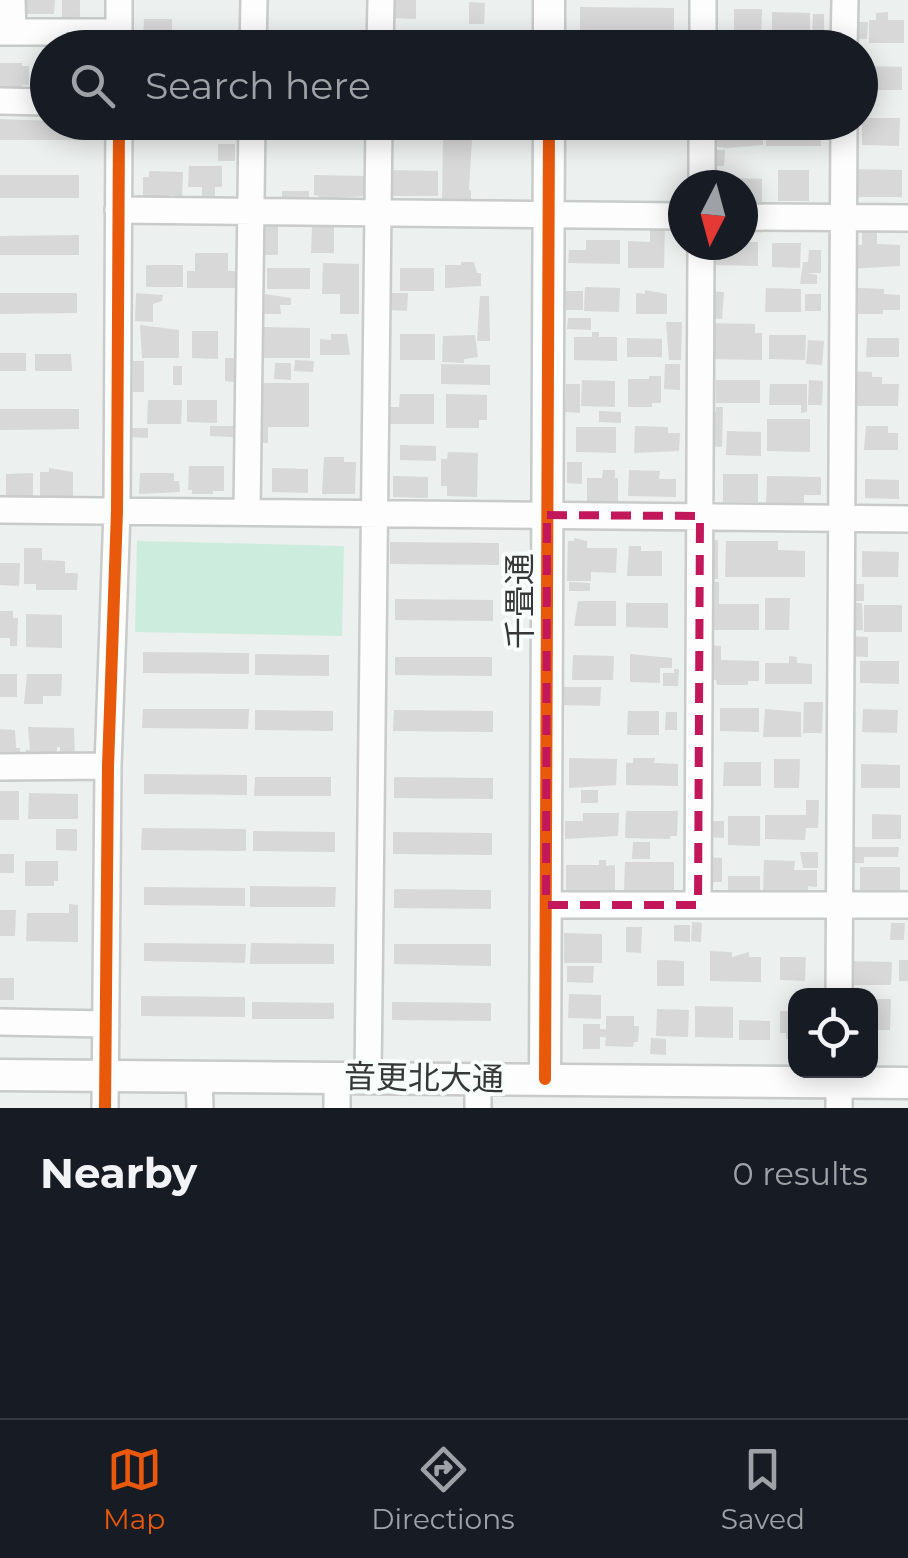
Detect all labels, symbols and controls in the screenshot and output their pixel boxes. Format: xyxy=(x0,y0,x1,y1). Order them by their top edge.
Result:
search box xyxy=(30,30,878,140)
icon: search xyxy=(65,58,120,113)
text: Search here xyxy=(145,62,371,109)
north arrow xyxy=(668,170,758,260)
street label: 千畳通 xyxy=(500,553,539,649)
map controls xyxy=(788,988,878,1078)
button: locate xyxy=(788,988,878,1078)
street label: 音更北大通 xyxy=(344,1057,504,1098)
text: Nearby xyxy=(40,1147,197,1199)
text: 0 results xyxy=(733,1154,868,1193)
tab: Map xyxy=(103,1442,165,1536)
tab: Directions xyxy=(371,1442,515,1536)
tab: Saved xyxy=(721,1442,805,1536)

